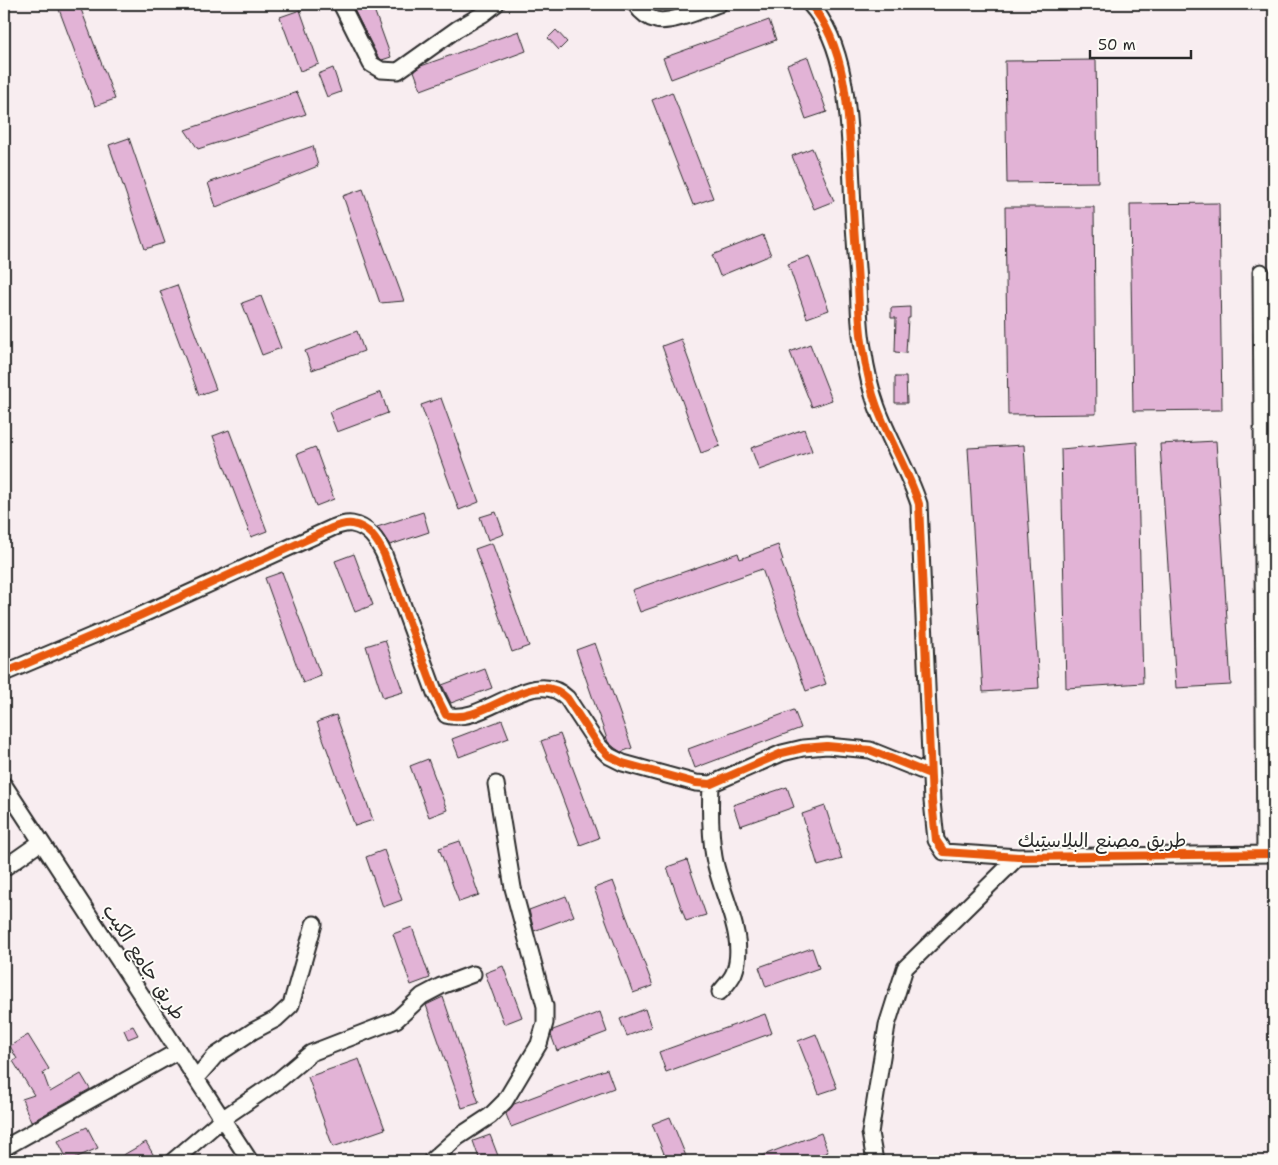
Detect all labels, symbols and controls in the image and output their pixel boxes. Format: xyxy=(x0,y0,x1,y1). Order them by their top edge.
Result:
scale bar xyxy=(1090,28,1192,60)
text: 50 m xyxy=(1098,35,1136,55)
street label: طريق مصنع البلاستيك xyxy=(1018,828,1186,854)
street label: طريق جامع الكيب xyxy=(96,899,191,1025)

